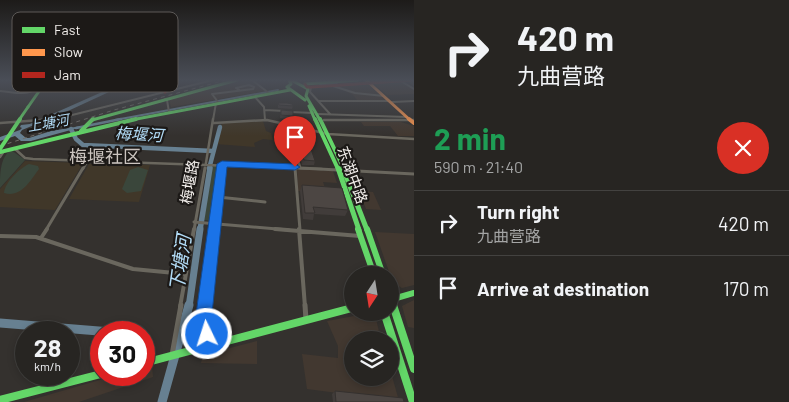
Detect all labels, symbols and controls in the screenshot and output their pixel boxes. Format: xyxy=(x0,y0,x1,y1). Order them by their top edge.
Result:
legend xyxy=(12,12,178,92)
text: 420 m xyxy=(517,16,614,58)
icon: right xyxy=(434,20,499,85)
text: Fast xyxy=(54,21,80,38)
text: Slow xyxy=(54,43,83,60)
text: 九曲营路 xyxy=(517,62,605,88)
text: Jam xyxy=(54,66,81,83)
water label: 上塘河 xyxy=(26,110,73,135)
pin xyxy=(274,116,316,167)
text: 2 min xyxy=(434,120,506,156)
button: close xyxy=(717,122,769,174)
water label: 梅堰河 xyxy=(115,123,166,144)
icon: arrive xyxy=(281,123,309,151)
street label: 东湖中路 xyxy=(334,143,372,206)
district label: 梅堰社区 xyxy=(69,145,141,167)
text: 590 m · 21:40 xyxy=(434,157,523,176)
street label: 梅堰路 xyxy=(176,158,202,206)
text: Turn right xyxy=(477,200,559,223)
icon: right xyxy=(434,209,462,237)
text: 420 m xyxy=(718,212,769,235)
text: 九曲营路 xyxy=(477,226,541,245)
water label: 下塘河 xyxy=(164,229,195,293)
north arrow xyxy=(344,266,399,321)
map controls xyxy=(344,266,399,386)
icon: arrive xyxy=(434,274,462,302)
text: Arrive at destination xyxy=(477,277,649,300)
text: 170 m xyxy=(723,277,769,300)
position arrow xyxy=(180,307,232,359)
speed limit sign: 30 xyxy=(90,321,155,386)
button: layers xyxy=(344,331,399,386)
text: 28 xyxy=(34,332,61,362)
text: km/h xyxy=(34,359,61,373)

